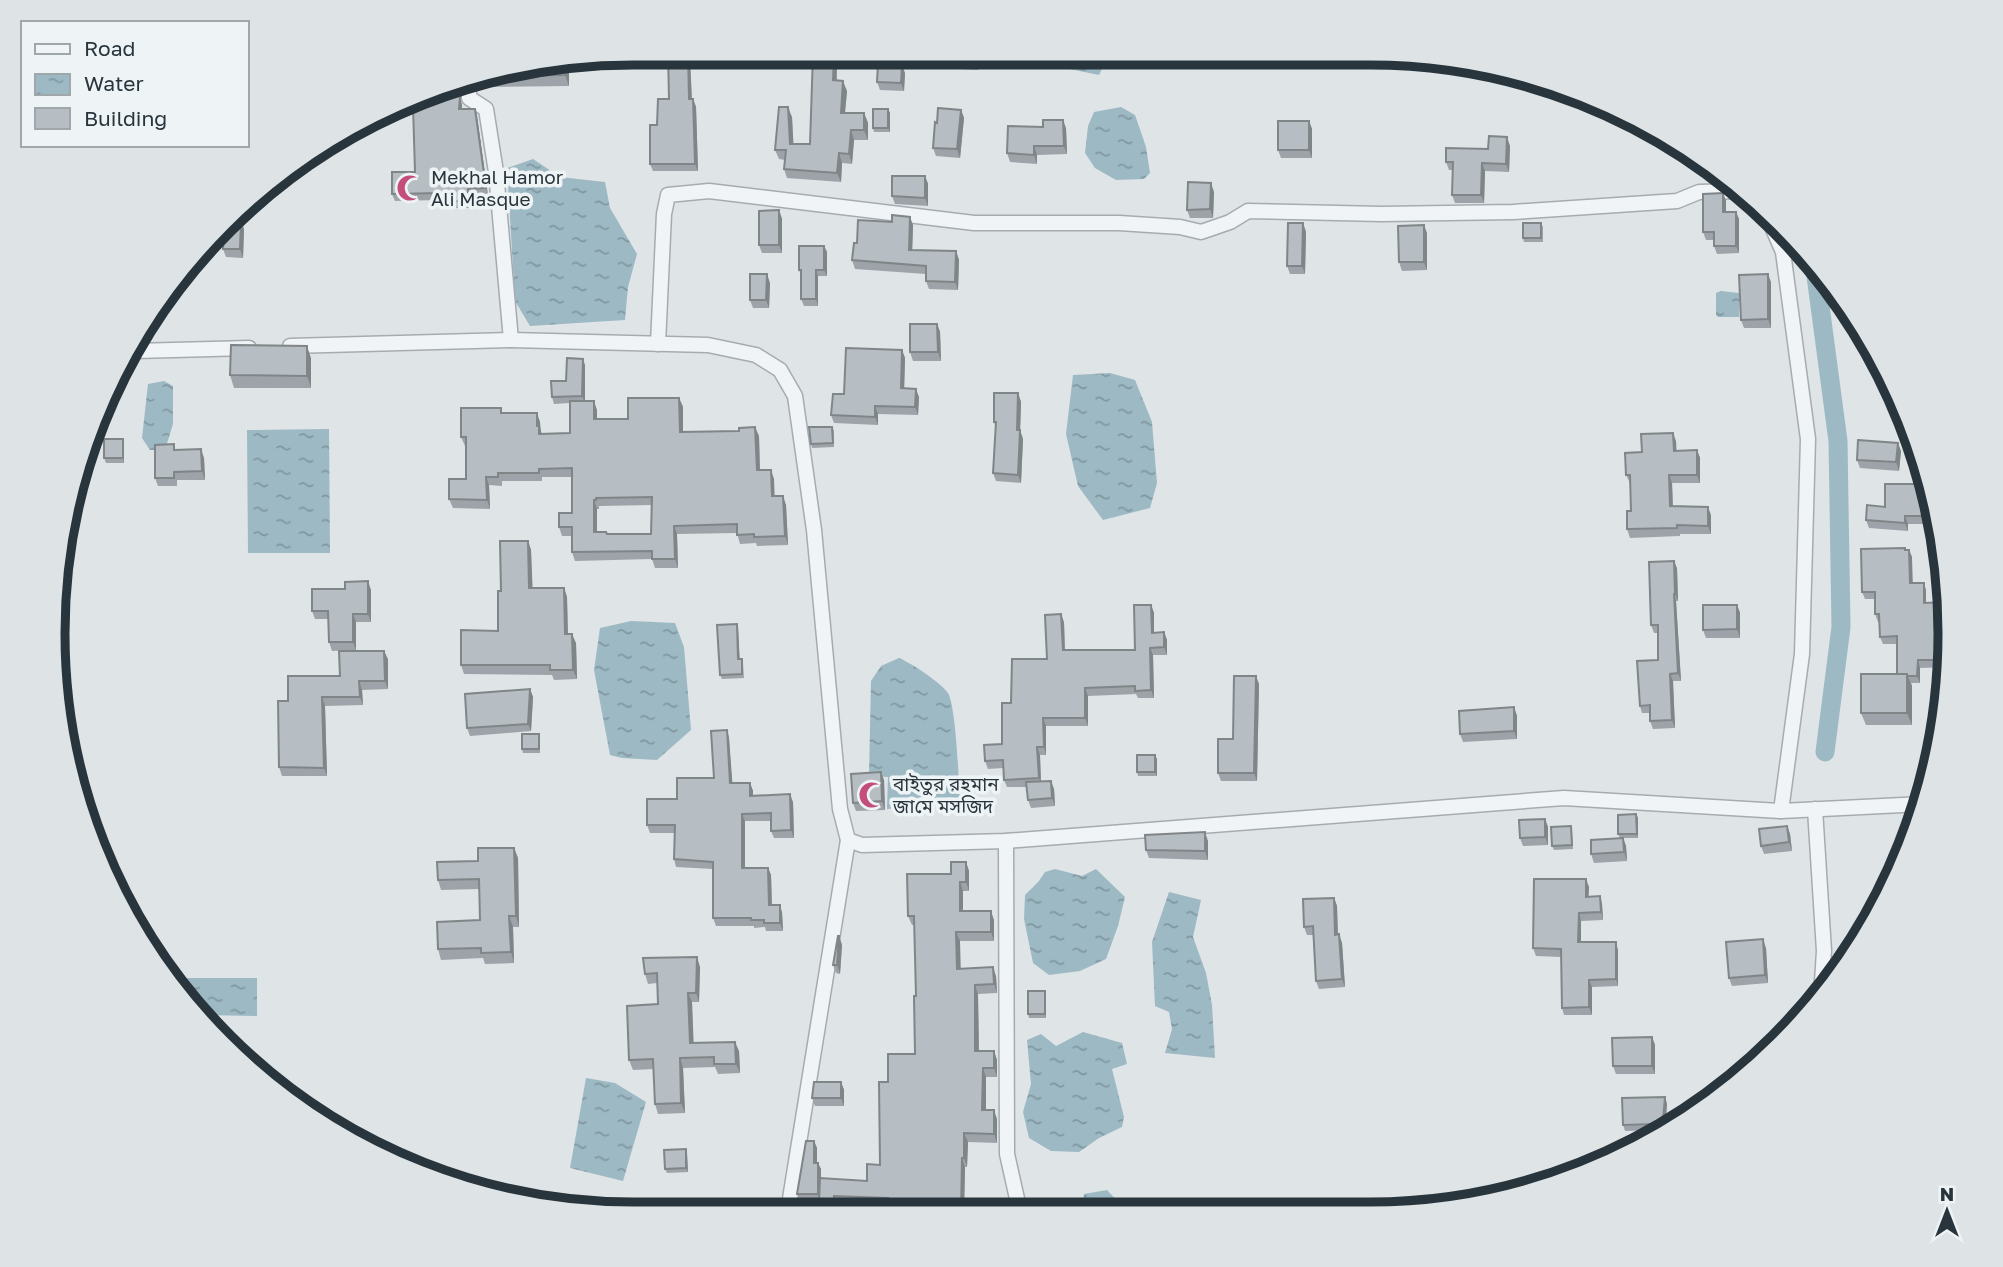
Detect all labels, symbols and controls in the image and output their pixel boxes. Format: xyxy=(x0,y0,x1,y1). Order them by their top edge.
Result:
legend xyxy=(21,21,248,147)
text: Road xyxy=(84,35,135,61)
text: Water xyxy=(84,70,144,96)
text: Building xyxy=(84,105,167,131)
place label: Mekhal Hamor Ali Masque xyxy=(431,165,564,210)
mosque icon: Mekhal Hamor Ali Masque xyxy=(395,173,425,203)
place label: বাইতুর রহমান জা‌মে মস‌জিদ xyxy=(892,772,999,817)
mosque icon: বাইতুর রহমান জা‌মে মস‌জিদ xyxy=(857,780,887,810)
north arrow xyxy=(1912,1176,1982,1246)
text: N xyxy=(1940,1182,1954,1205)

